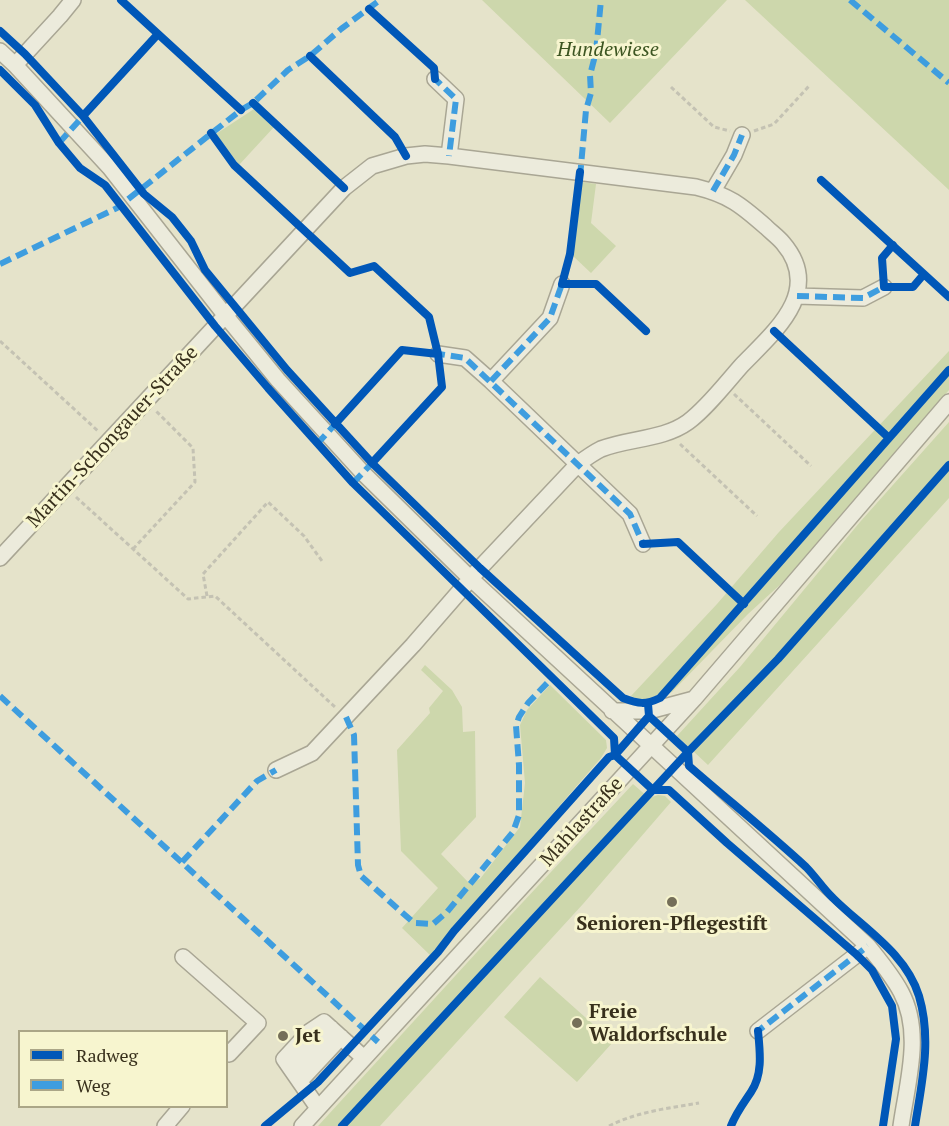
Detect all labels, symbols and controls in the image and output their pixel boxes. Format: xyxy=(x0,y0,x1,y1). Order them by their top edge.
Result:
park label: Hundewiese xyxy=(557,38,659,62)
street label: Martin-Schongauer-Straße xyxy=(22,341,204,533)
street label: Mahlastraße xyxy=(536,772,628,872)
marker: Senioren-Pflegestift xyxy=(665,895,679,909)
place label: Senioren-Pflegestift xyxy=(576,912,768,936)
place label: Freie Waldorfschule xyxy=(589,1000,727,1047)
marker: Freie Waldorfschule xyxy=(570,1016,584,1030)
place label: Jet xyxy=(295,1024,321,1048)
marker: Jet xyxy=(276,1029,290,1043)
legend xyxy=(18,1030,228,1108)
text: Radweg xyxy=(76,1043,138,1067)
text: Weg xyxy=(76,1073,110,1097)

